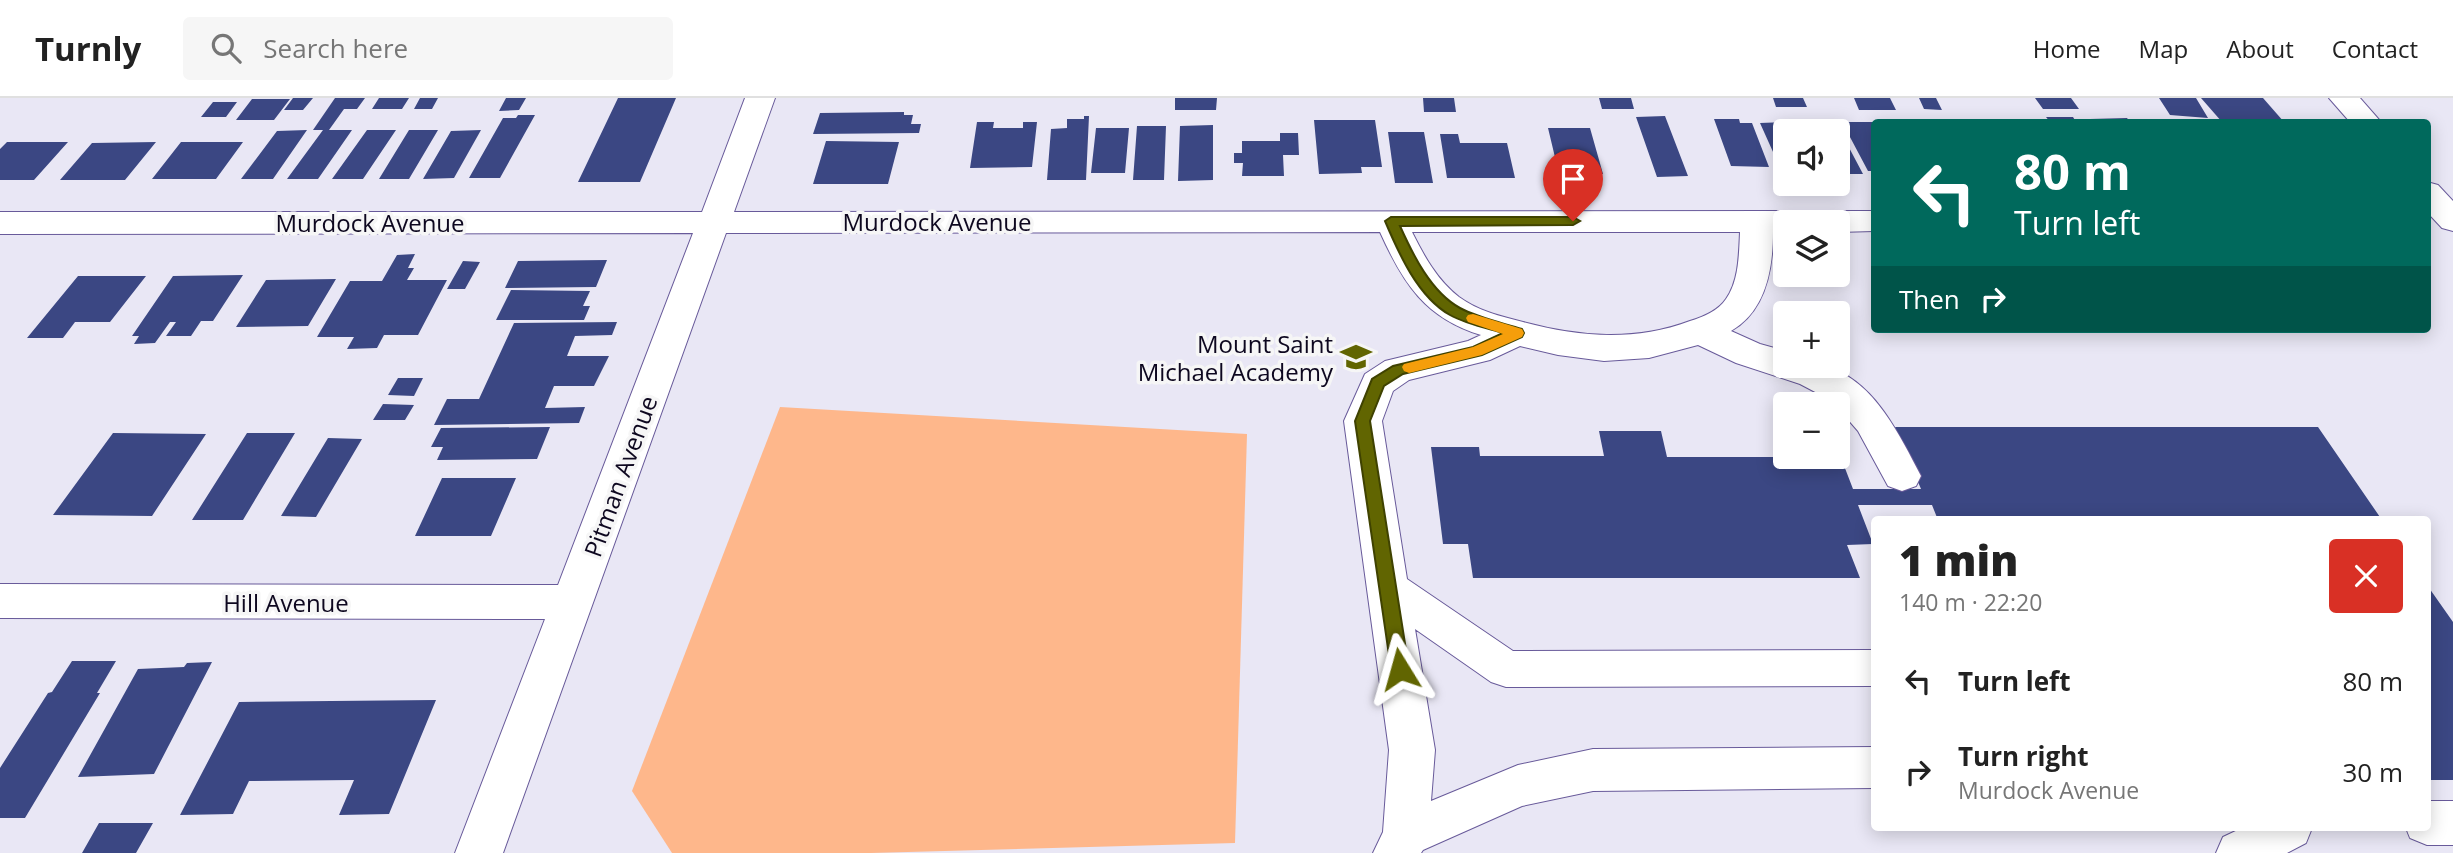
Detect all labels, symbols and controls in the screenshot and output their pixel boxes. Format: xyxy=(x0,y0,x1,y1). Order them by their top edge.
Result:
search box xyxy=(183,17,673,80)
text: Turnly xyxy=(35,26,141,71)
icon: search xyxy=(207,29,245,67)
text: Search here xyxy=(263,30,408,66)
text: Home xyxy=(2033,32,2101,65)
text: Map xyxy=(2139,32,2188,65)
text: About xyxy=(2226,32,2294,65)
text: Contact xyxy=(2332,32,2418,65)
map controls xyxy=(1773,119,1850,469)
button: sound xyxy=(1773,119,1850,196)
text: 80 m xyxy=(2014,138,2131,204)
icon: left xyxy=(1899,147,1990,238)
pin xyxy=(1543,149,1603,221)
icon: arrive xyxy=(1554,160,1592,198)
text: Turn left xyxy=(2014,201,2140,244)
street label: Murdock Avenue xyxy=(842,205,1032,238)
street label: Murdock Avenue xyxy=(275,206,465,239)
button: layers xyxy=(1773,210,1850,287)
icon: right xyxy=(1974,280,2012,318)
text: Then xyxy=(1899,281,1960,317)
button: + xyxy=(1773,301,1850,378)
place label: Mount Saint Michael Academy xyxy=(1138,327,1334,388)
school or university icon: Mount Saint Michael Academy xyxy=(1339,340,1373,374)
street label: Pitman Avenue xyxy=(576,391,664,561)
button: − xyxy=(1773,392,1850,469)
text: 1 min xyxy=(1899,531,2018,588)
button: close xyxy=(2329,539,2403,613)
street label: Hill Avenue xyxy=(223,586,349,619)
text: 140 m · 22:20 xyxy=(1899,586,2042,618)
position arrow xyxy=(1363,632,1437,706)
icon: left xyxy=(1899,662,1937,700)
text: Turn left xyxy=(1958,663,2070,699)
text: 80 m xyxy=(2342,663,2403,699)
text: Turn right xyxy=(1958,738,2089,774)
icon: right xyxy=(1899,753,1937,791)
text: 30 m xyxy=(2342,754,2403,790)
text: Murdock Avenue xyxy=(1958,774,2139,806)

